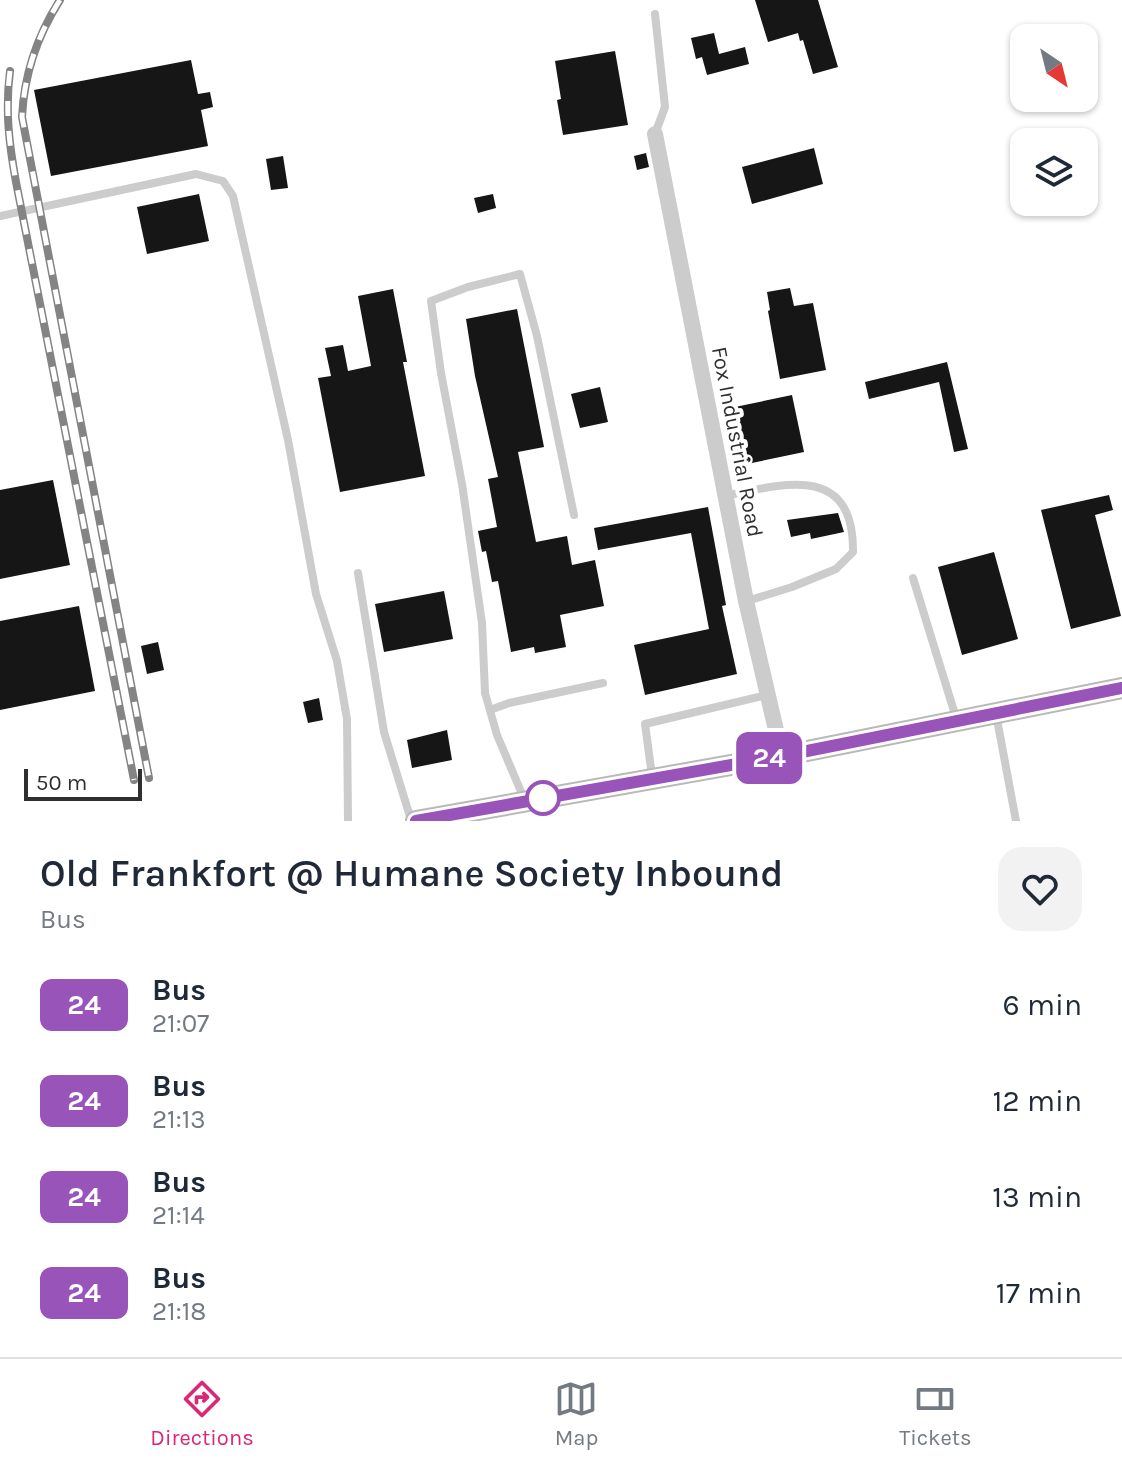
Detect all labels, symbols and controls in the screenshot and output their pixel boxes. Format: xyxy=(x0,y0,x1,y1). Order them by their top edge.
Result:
north arrow xyxy=(1010,24,1098,112)
map controls xyxy=(1010,24,1098,216)
button: layers xyxy=(1010,128,1098,216)
street label: Fox Industrial Road xyxy=(706,344,768,540)
line badge: 24 xyxy=(733,732,805,784)
text: 24 xyxy=(752,741,786,774)
scale bar xyxy=(24,765,142,801)
text: 50 m xyxy=(36,770,87,796)
unlabelled marker xyxy=(526,781,560,815)
button: heart xyxy=(998,847,1082,931)
text: Old Frankfort @ Humane Society Inbound xyxy=(40,851,783,896)
text: Bus xyxy=(40,904,86,935)
text: Bus xyxy=(152,972,206,1008)
text: 6 min xyxy=(1003,987,1082,1023)
text: 24 xyxy=(67,988,101,1021)
text: 21:07 xyxy=(152,1008,209,1039)
text: Bus xyxy=(152,1068,206,1104)
text: 12 min xyxy=(992,1083,1082,1119)
text: 24 xyxy=(67,1084,101,1117)
text: 21:13 xyxy=(152,1104,206,1135)
text: Bus xyxy=(152,1164,206,1200)
text: 13 min xyxy=(992,1179,1082,1215)
text: 24 xyxy=(67,1180,101,1213)
text: 21:14 xyxy=(152,1200,205,1231)
text: Bus xyxy=(152,1260,206,1296)
text: 17 min xyxy=(996,1275,1082,1311)
text: 24 xyxy=(67,1276,101,1309)
text: 21:18 xyxy=(152,1296,206,1327)
tab: Directions xyxy=(150,1377,254,1451)
tab: Map xyxy=(554,1377,598,1451)
tab: Tickets xyxy=(899,1377,972,1451)

